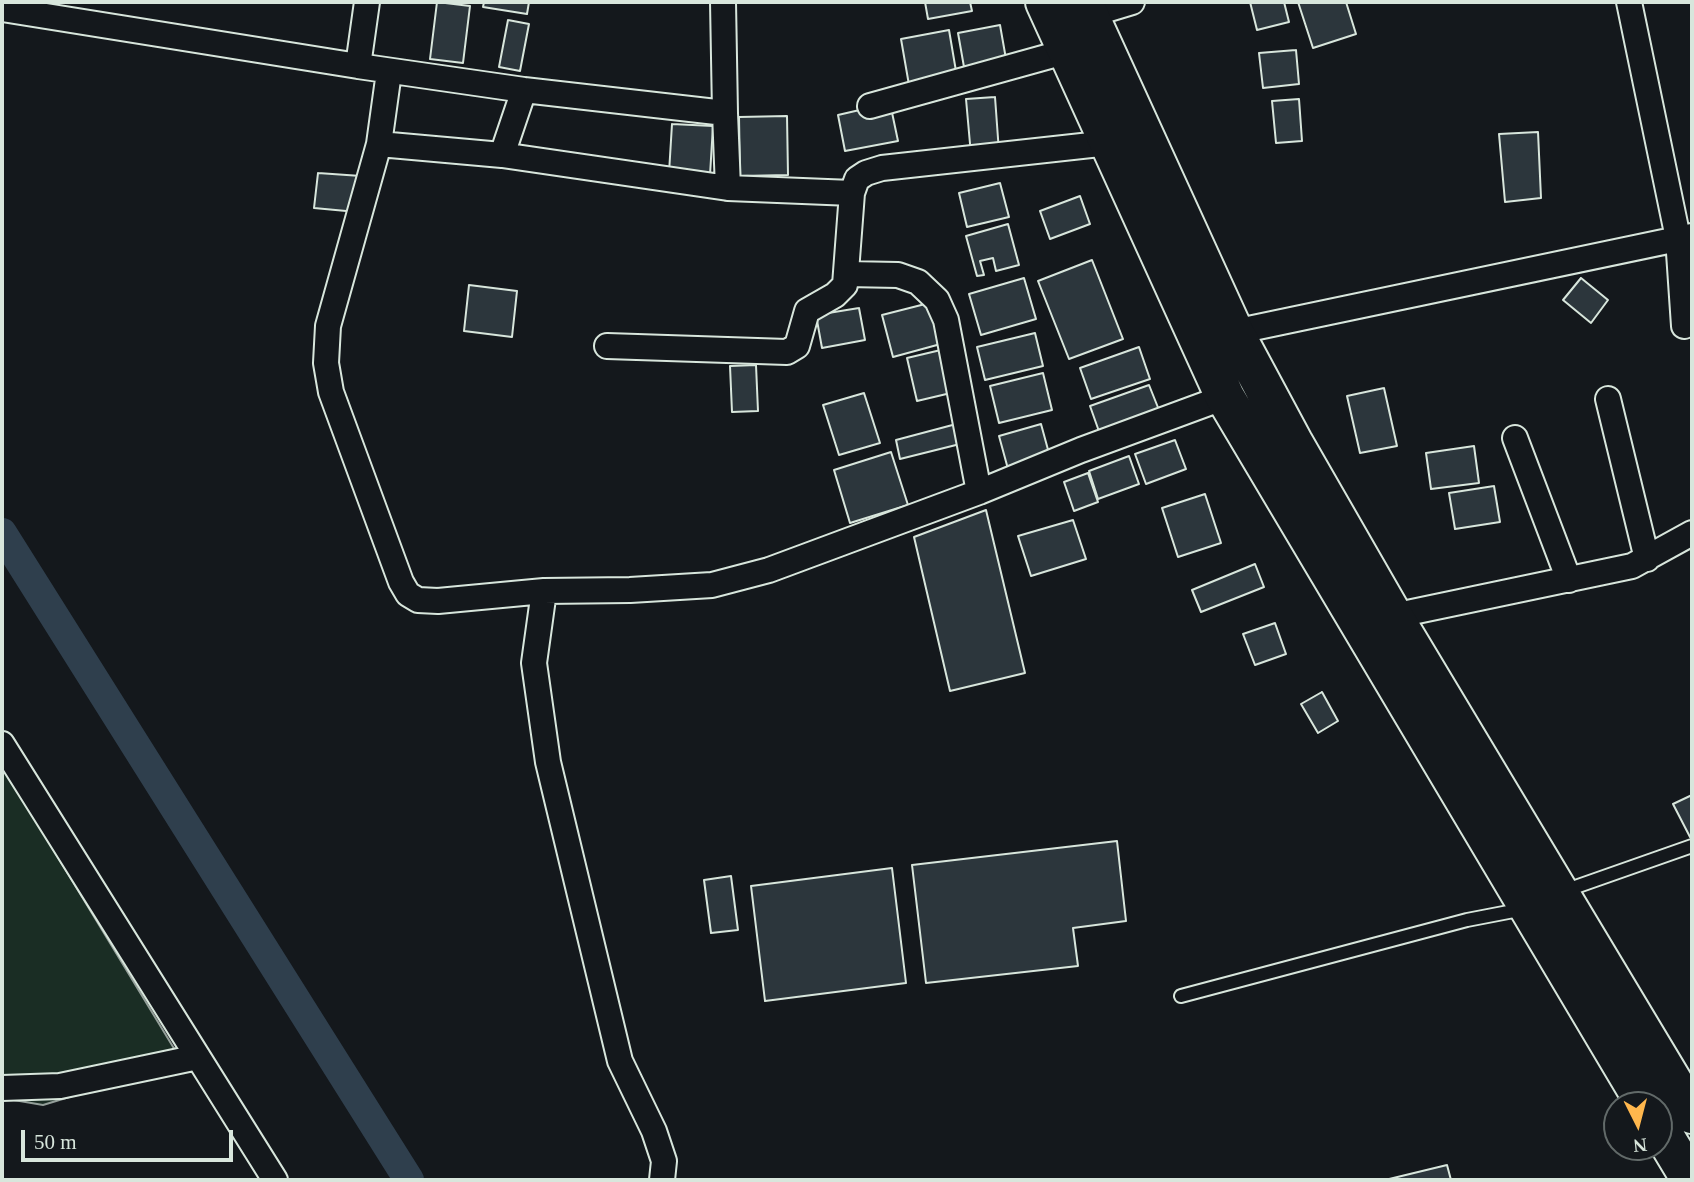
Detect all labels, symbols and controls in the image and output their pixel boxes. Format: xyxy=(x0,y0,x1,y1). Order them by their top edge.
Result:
north arrow xyxy=(1603,1091,1673,1161)
scale bar xyxy=(24,1116,236,1160)
text: 50 m xyxy=(34,1130,77,1154)
text: N xyxy=(1632,1134,1648,1157)

